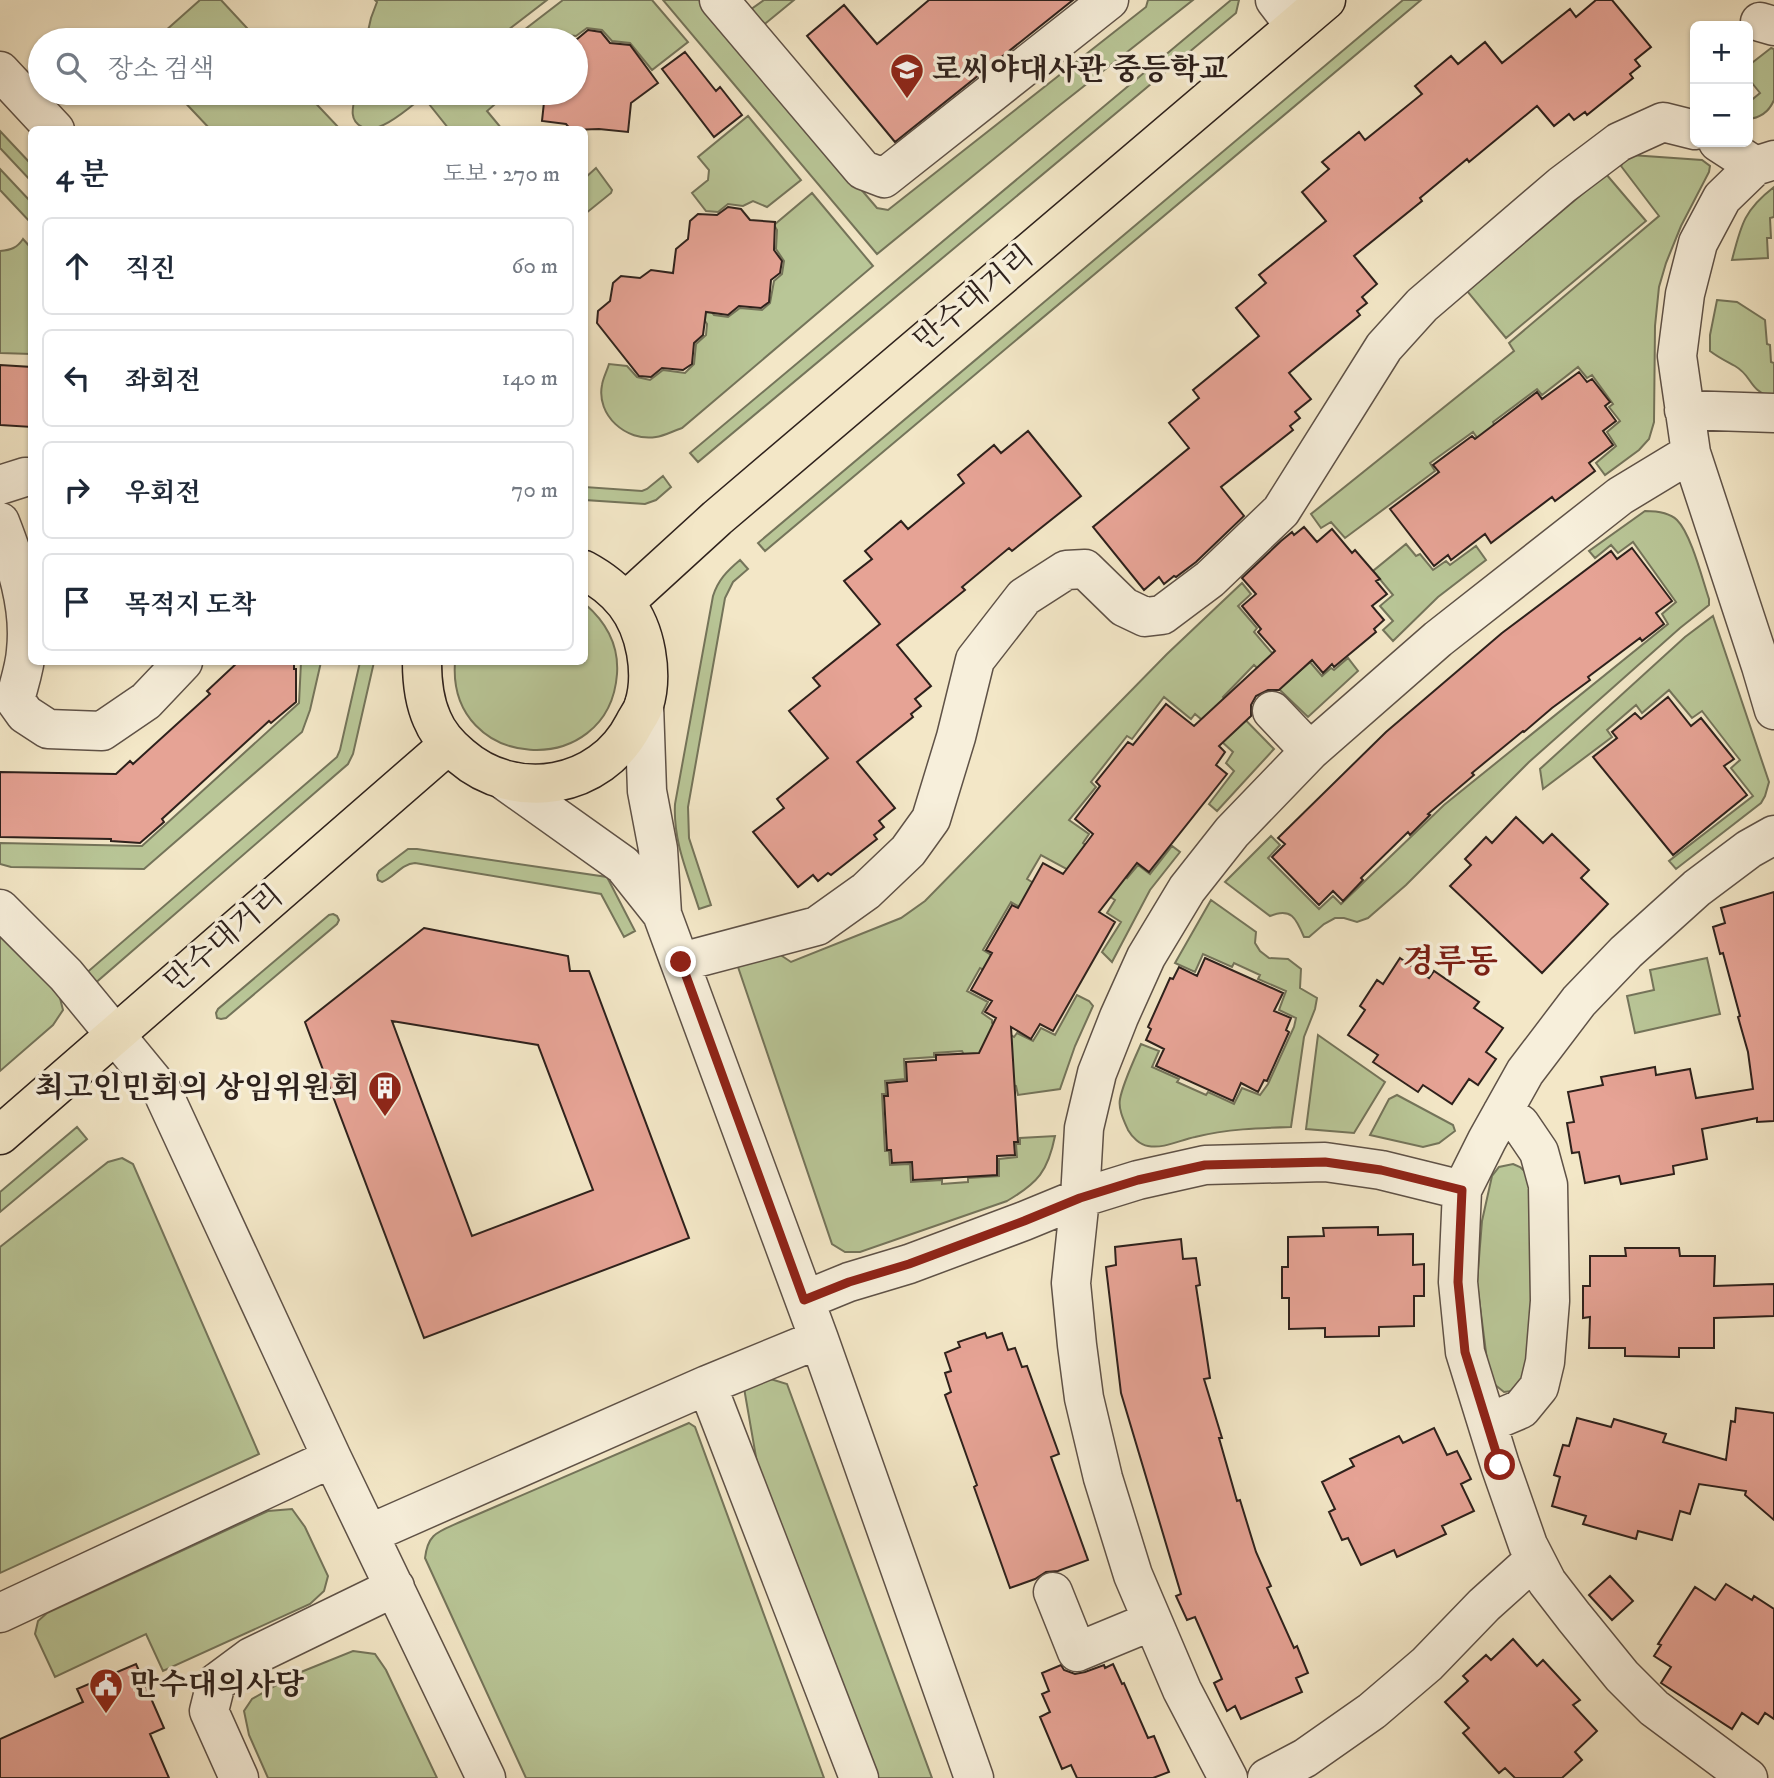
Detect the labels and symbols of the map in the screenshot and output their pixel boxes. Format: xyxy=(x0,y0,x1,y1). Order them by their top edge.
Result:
school or university icon: 로씨야대사관 중등학교 xyxy=(888,51,926,100)
place label: 로씨야대사관 중등학교 xyxy=(932,52,1228,89)
street label: 만수대거리 xyxy=(907,238,1041,360)
street label: 만수대거리 xyxy=(157,878,291,1000)
district label: 경루동 xyxy=(1402,942,1498,983)
route end xyxy=(665,946,696,977)
building icon: 최고인민회의 상임위원회 xyxy=(366,1069,404,1118)
place label: 최고인민회의 상임위원회 xyxy=(35,1070,360,1107)
route start xyxy=(1484,1449,1515,1480)
public building icon: 만수대의사당 xyxy=(87,1666,125,1715)
place label: 만수대의사당 xyxy=(130,1667,304,1704)

